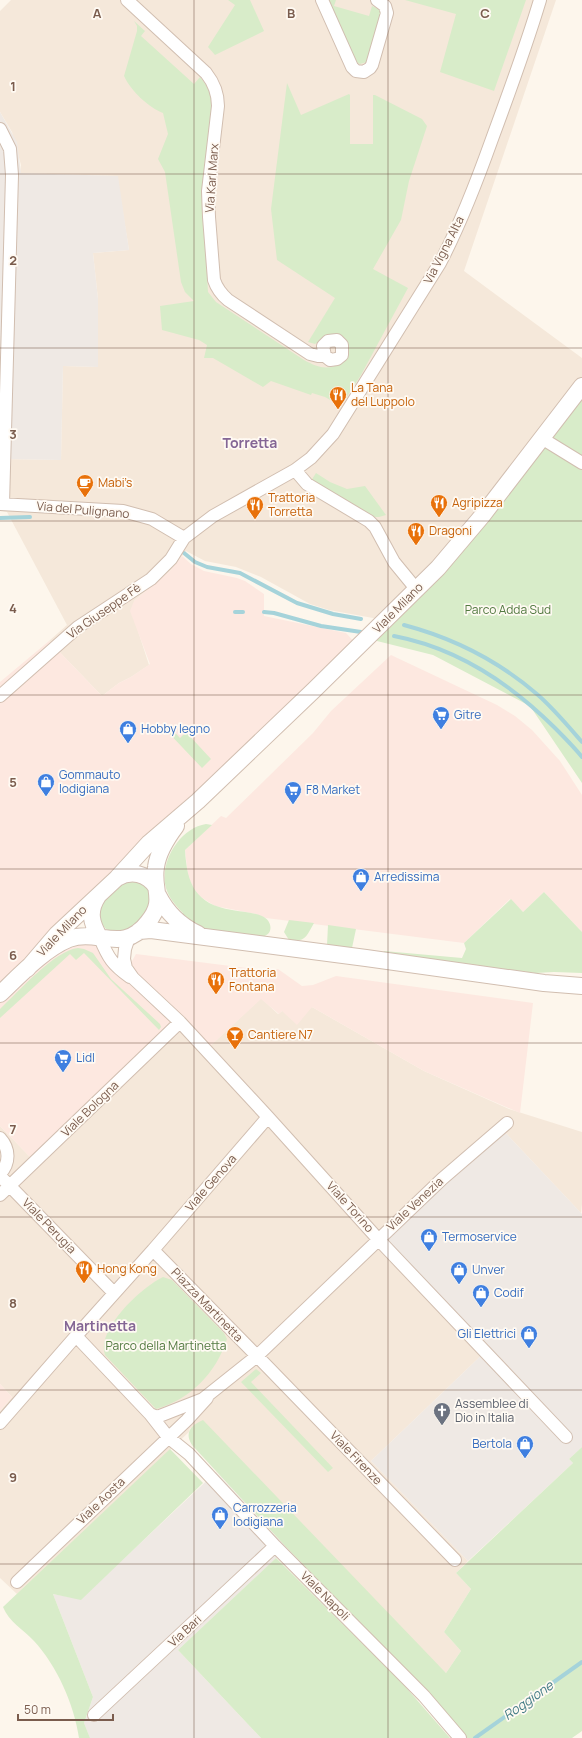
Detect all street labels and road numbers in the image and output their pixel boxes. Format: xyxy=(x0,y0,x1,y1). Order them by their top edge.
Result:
street label: Via Karl Marx xyxy=(201,142,222,213)
street label: Via Vigna Alta xyxy=(419,213,468,287)
street label: Via del Pulignano xyxy=(36,497,130,522)
street label: Via Giuseppe Fè xyxy=(63,579,144,642)
street label: Viale Milano xyxy=(369,579,427,637)
street label: Viale Milano xyxy=(33,901,90,960)
street label: Viale Bologna xyxy=(57,1077,122,1140)
street label: Viale Genova xyxy=(181,1151,240,1215)
street label: Viale Venezia xyxy=(383,1173,447,1234)
street label: Viale Torino xyxy=(323,1177,378,1236)
street label: Viale Perugia xyxy=(19,1194,80,1257)
street label: Piazza Martinetta xyxy=(168,1264,247,1345)
street label: Viale Firenze xyxy=(326,1427,386,1488)
street label: Viale Aosta xyxy=(73,1473,129,1528)
street label: Viale Napoli xyxy=(297,1567,354,1624)
street label: Via Bari xyxy=(164,1611,205,1651)

